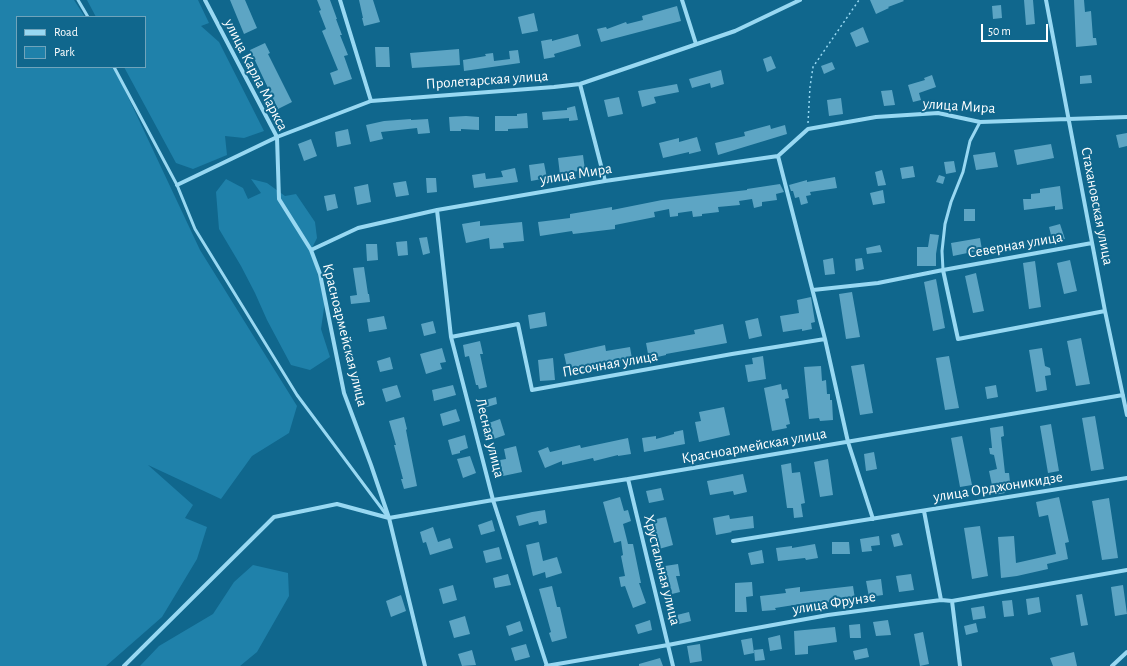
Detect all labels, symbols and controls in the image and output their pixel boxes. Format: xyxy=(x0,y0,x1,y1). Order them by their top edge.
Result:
legend xyxy=(16,16,146,68)
street label: улица Карла Маркса xyxy=(220,16,292,134)
scale bar xyxy=(983,16,1050,42)
text: 50 m xyxy=(988,25,1011,37)
text: Road xyxy=(54,26,78,38)
text: Park xyxy=(54,46,75,58)
street label: Пролетарская улица xyxy=(425,67,549,93)
street label: улица Мира xyxy=(922,94,996,118)
street label: Стахановская улица xyxy=(1077,145,1117,267)
street label: улица Мира xyxy=(539,159,613,189)
street label: Северная улица xyxy=(966,228,1064,262)
street label: Красноармейская улица xyxy=(318,262,372,408)
street label: Песочная улица xyxy=(561,347,659,381)
street label: Лесная улица xyxy=(471,396,509,480)
street label: Красноармейская улица xyxy=(680,424,828,468)
street label: улица Орджоникидзе xyxy=(932,468,1064,506)
street label: Хрустальная улица xyxy=(640,513,684,627)
street label: улица Фрунзе xyxy=(791,588,877,618)

